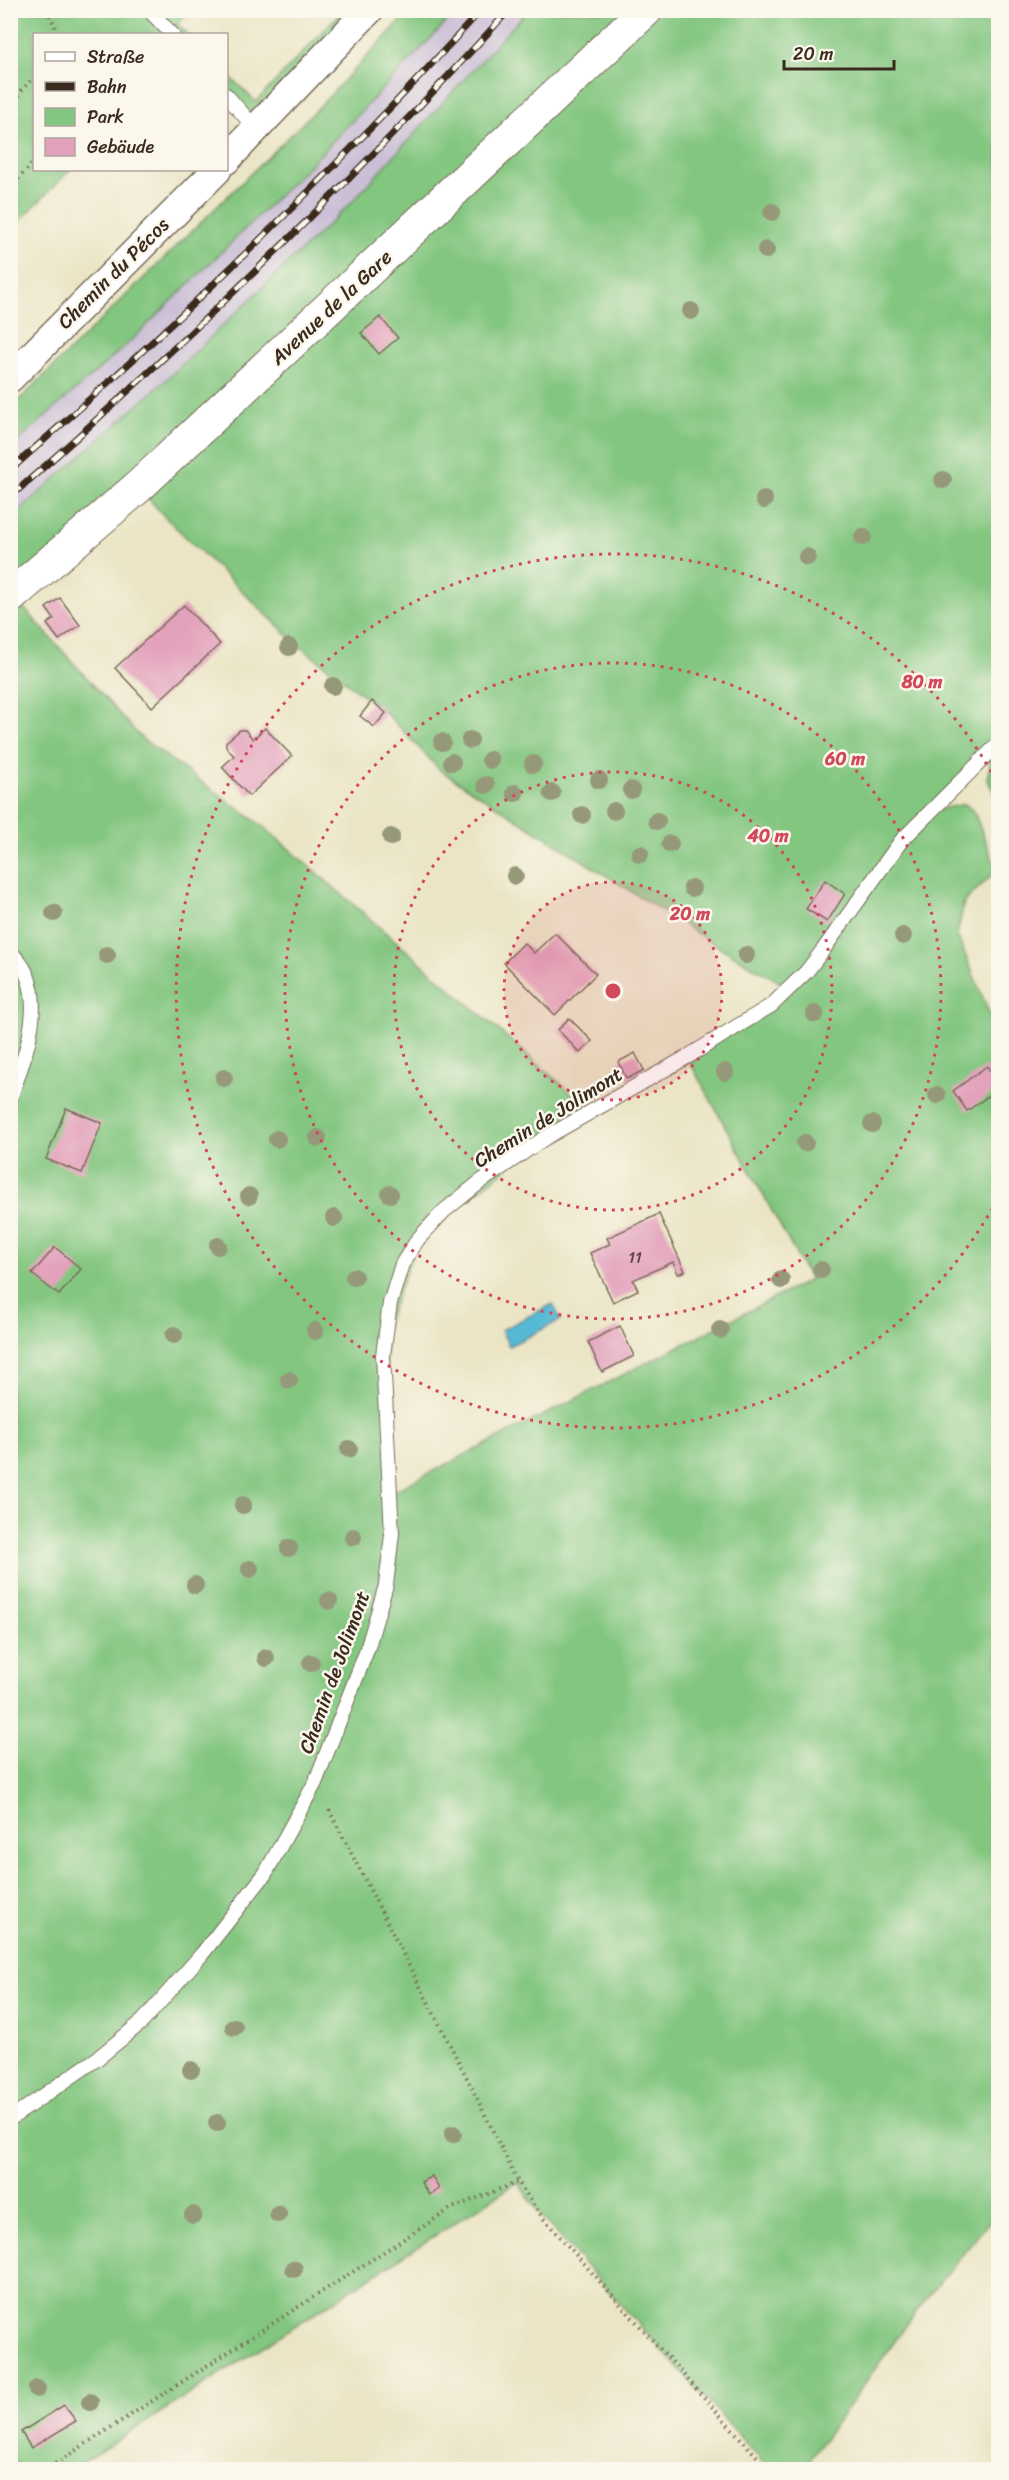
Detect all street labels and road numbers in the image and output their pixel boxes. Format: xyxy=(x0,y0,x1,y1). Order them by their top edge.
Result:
street label: Chemin du Pécos xyxy=(49,208,178,338)
street label: Avenue de la Gare xyxy=(261,241,401,374)
street label: Chemin de Jolimont xyxy=(466,1057,630,1178)
street label: Chemin de Jolimont xyxy=(289,1586,380,1759)

